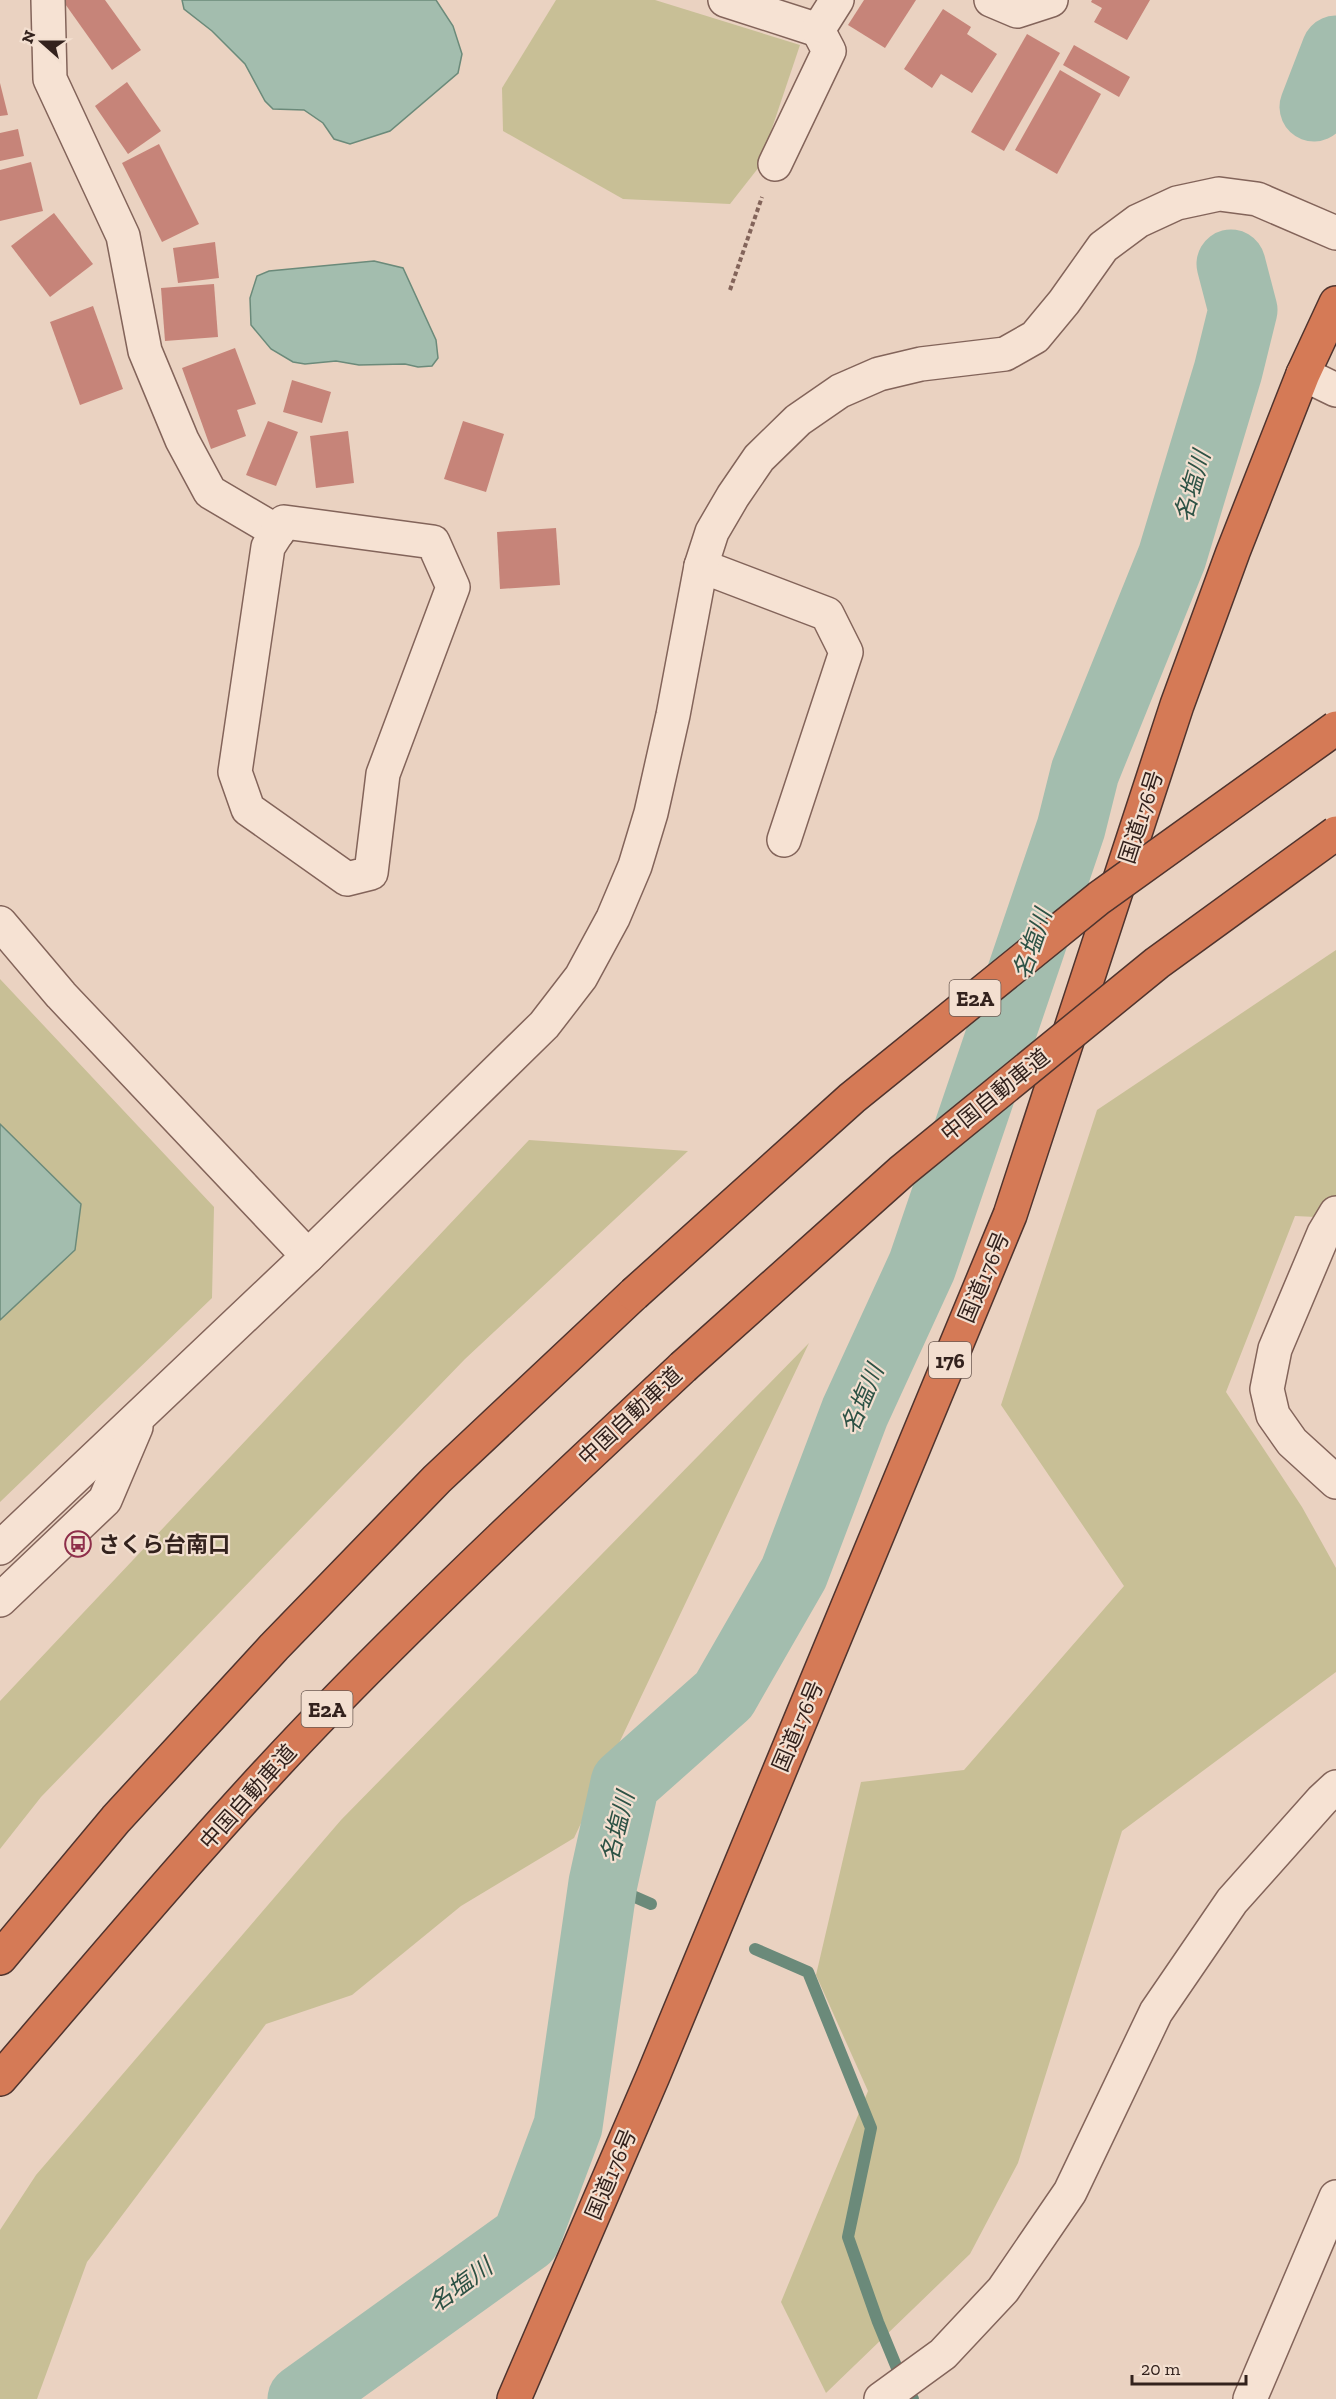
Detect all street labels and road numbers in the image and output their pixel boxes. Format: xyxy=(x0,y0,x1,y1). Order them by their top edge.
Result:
street label: 国道176号 xyxy=(1113,767,1169,867)
road number: E2A xyxy=(950,980,1000,1016)
street label: 中国自動車道 xyxy=(935,1043,1055,1147)
street label: 国道176号 xyxy=(953,1227,1015,1327)
road number: 176 xyxy=(929,1342,971,1378)
street label: 中国自動車道 xyxy=(573,1361,687,1471)
street label: 国道176号 xyxy=(767,1676,829,1776)
road number: E2A xyxy=(302,1691,352,1727)
street label: 中国自動車道 xyxy=(194,1739,302,1855)
street label: 国道176号 xyxy=(580,2124,642,2224)

